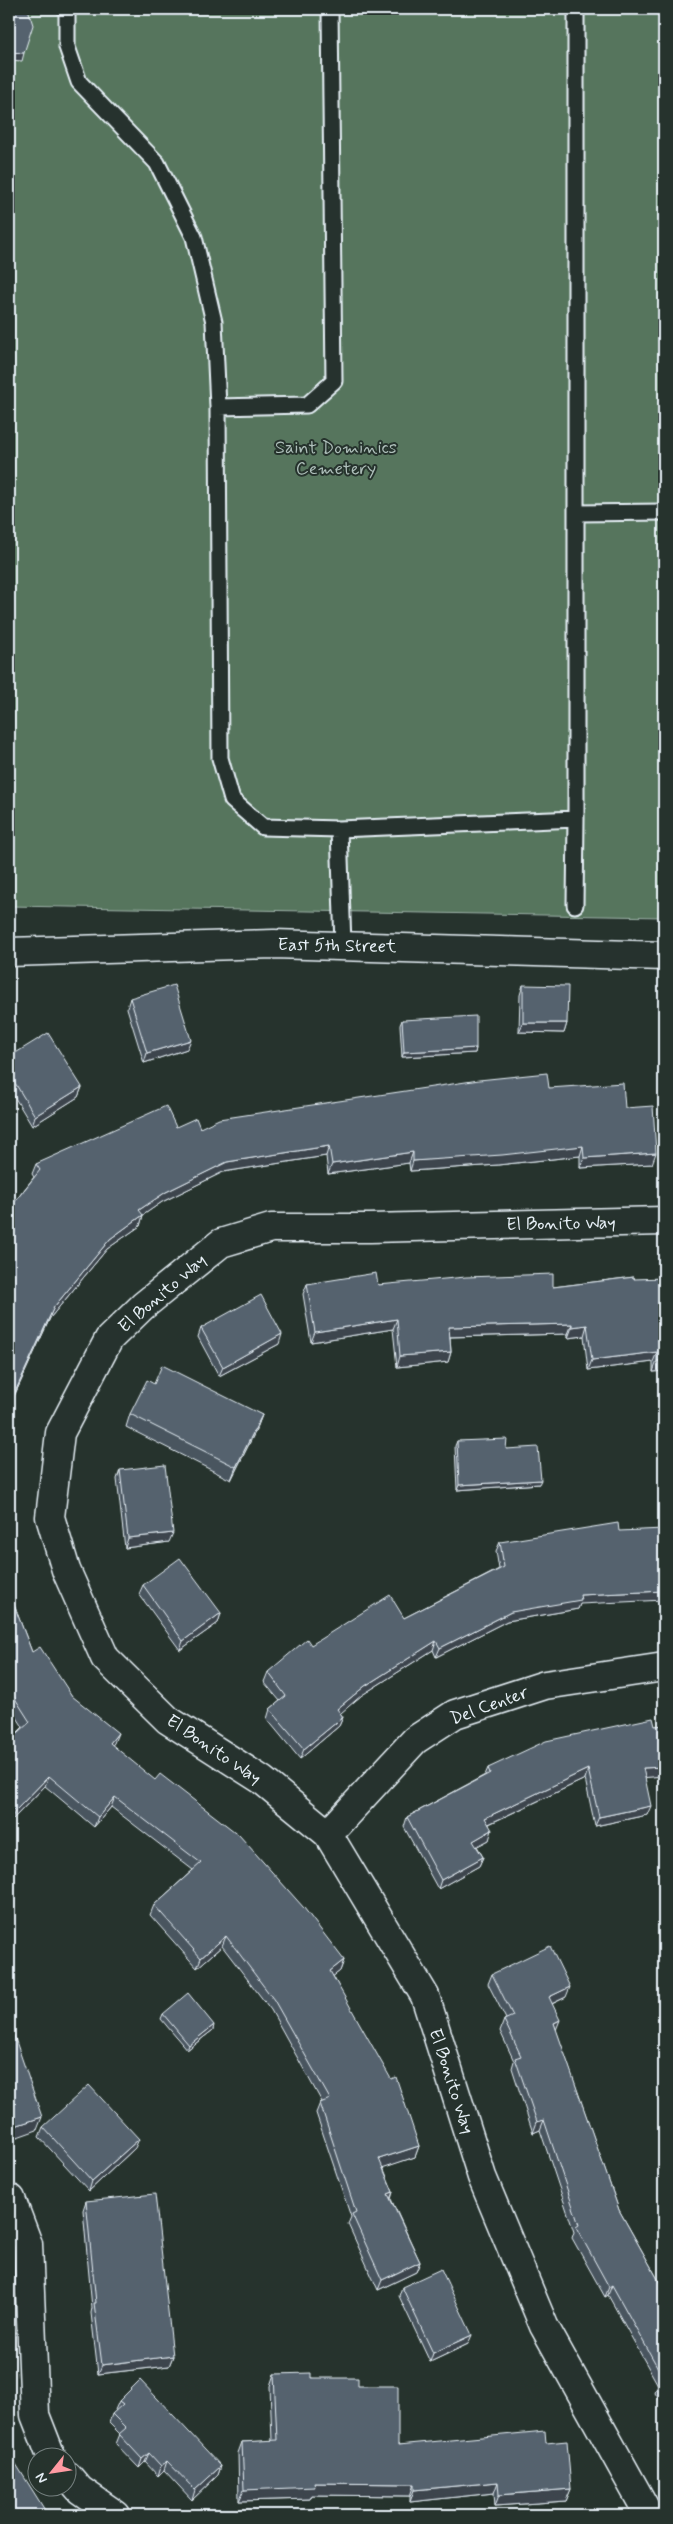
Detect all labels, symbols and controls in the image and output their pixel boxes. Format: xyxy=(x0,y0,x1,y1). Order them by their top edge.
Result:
park label: Saint Dominics Cemetery xyxy=(275,436,397,481)
street label: East 5th Street xyxy=(277,933,397,959)
street label: El Bonito Way xyxy=(506,1211,616,1237)
street label: El Bonito Way xyxy=(113,1249,212,1339)
street label: Del Center xyxy=(447,1681,532,1731)
street label: El Bonito Way xyxy=(161,1709,266,1790)
street label: El Bonito Way xyxy=(423,2025,479,2137)
north arrow xyxy=(28,2446,78,2496)
text: N xyxy=(31,2469,52,2487)

